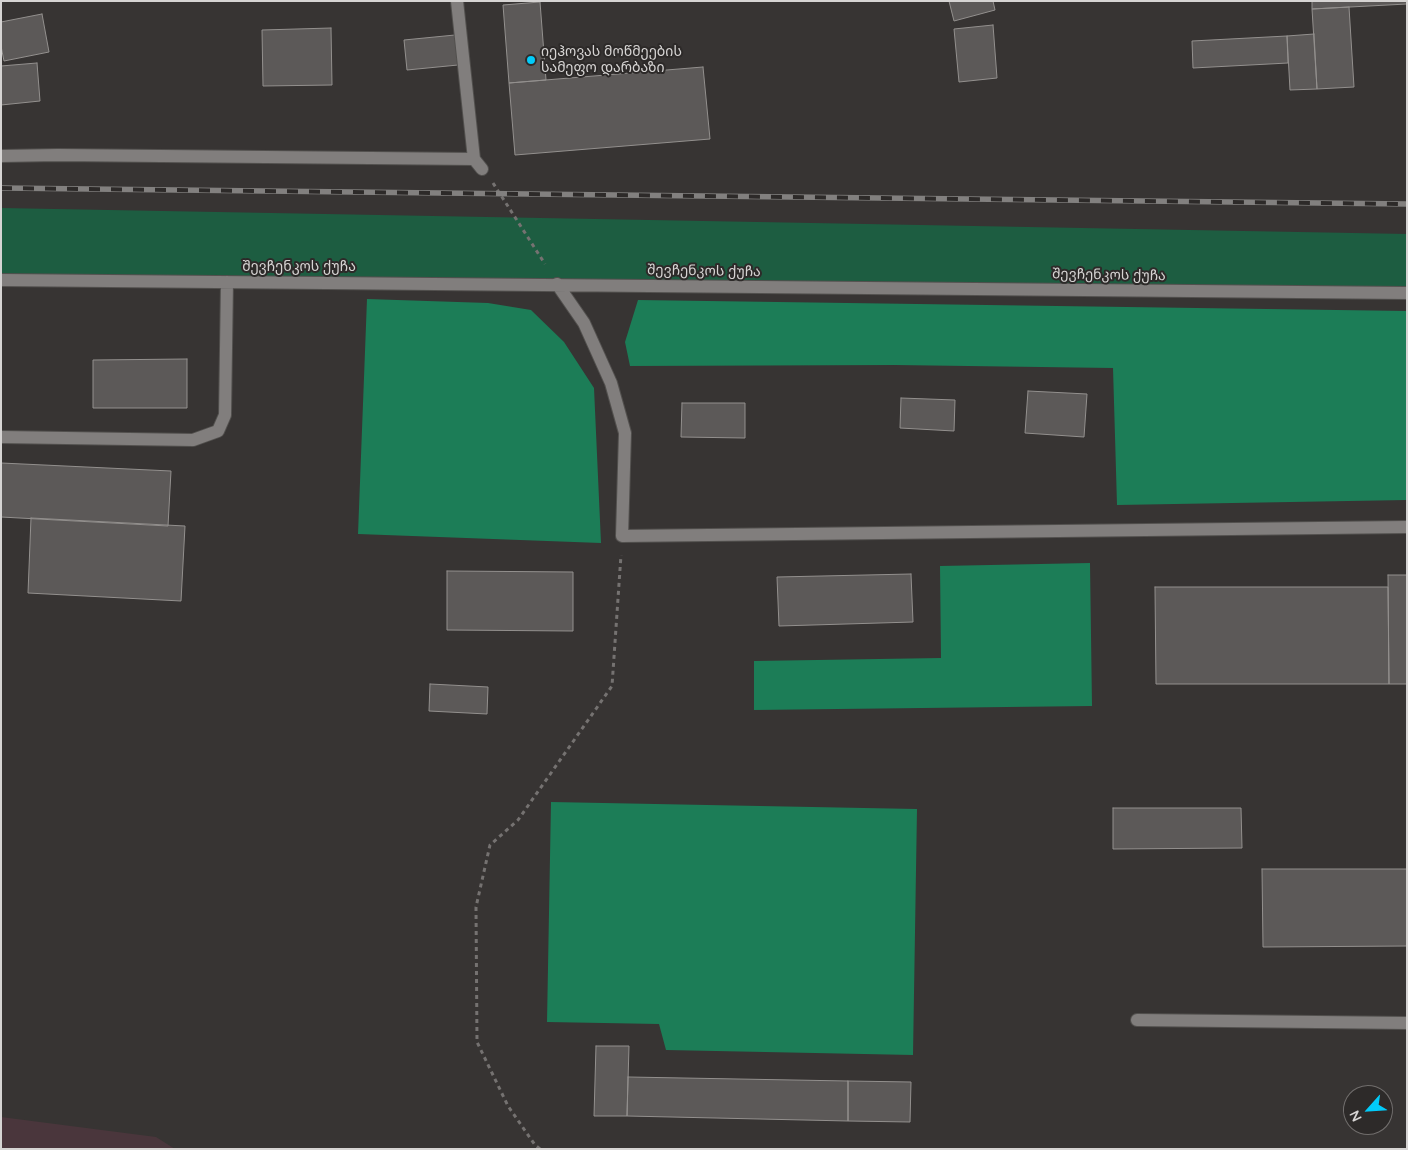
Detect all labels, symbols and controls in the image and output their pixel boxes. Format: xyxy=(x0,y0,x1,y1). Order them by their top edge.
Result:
place label: იეჰოვას მოწმეების სამეფო დარბაზი xyxy=(541,44,682,76)
marker: იეჰოვას მოწმეების სამეფო დარბაზი xyxy=(525,54,537,66)
street label: შევჩენკოს ქუჩა xyxy=(242,259,356,275)
street label: შევჩენკოს ქუჩა xyxy=(647,262,761,280)
street label: შევჩენკოს ქუჩა xyxy=(1052,266,1166,284)
north arrow xyxy=(1343,1085,1393,1135)
text: N xyxy=(1345,1108,1366,1125)

